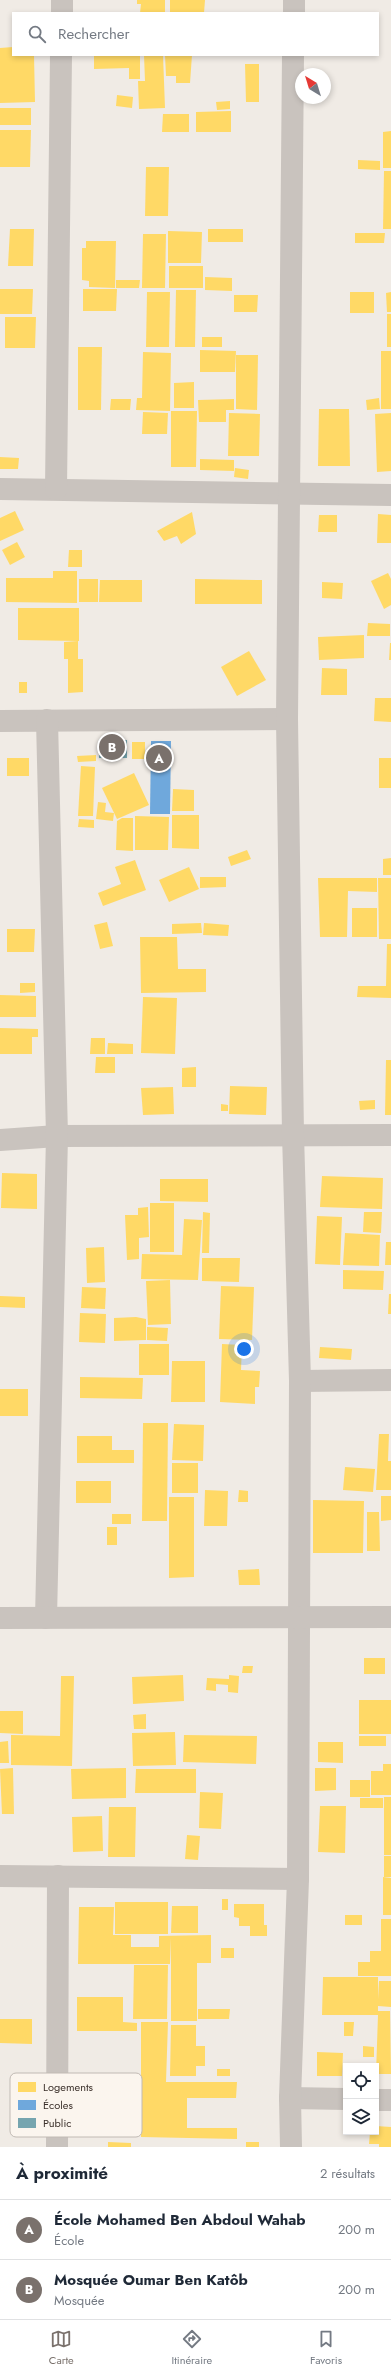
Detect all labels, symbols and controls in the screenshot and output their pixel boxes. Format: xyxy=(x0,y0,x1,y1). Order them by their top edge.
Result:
search box xyxy=(12,12,379,56)
icon: search xyxy=(26,23,48,45)
text: Rechercher xyxy=(58,23,130,45)
north arrow xyxy=(295,68,331,104)
pin: B xyxy=(99,732,125,762)
pin: A xyxy=(146,743,172,773)
your location xyxy=(234,1339,254,1359)
map controls xyxy=(343,2063,379,2135)
button: locate xyxy=(343,2063,379,2099)
legend xyxy=(10,2073,142,2137)
text: Logements xyxy=(43,2079,94,2095)
text: Écoles xyxy=(43,2097,74,2113)
button: layers xyxy=(343,2099,379,2135)
text: Public xyxy=(43,2115,72,2131)
text: À proximité xyxy=(16,2161,108,2185)
text: 2 résultats xyxy=(320,2164,375,2183)
text: École Mohamed Ben Abdoul Wahab xyxy=(54,2209,306,2231)
text: A xyxy=(24,2220,34,2239)
text: 200 m xyxy=(338,2220,375,2239)
text: École xyxy=(54,2231,84,2250)
text: Mosquée Oumar Ben Katôb xyxy=(54,2269,248,2291)
text: B xyxy=(25,2280,33,2299)
text: 200 m xyxy=(338,2280,375,2299)
text: Mosquée xyxy=(54,2291,105,2310)
tab: Carte xyxy=(49,2328,74,2368)
tab: Itinéraire xyxy=(171,2328,212,2368)
tab: Favoris xyxy=(310,2328,342,2368)

